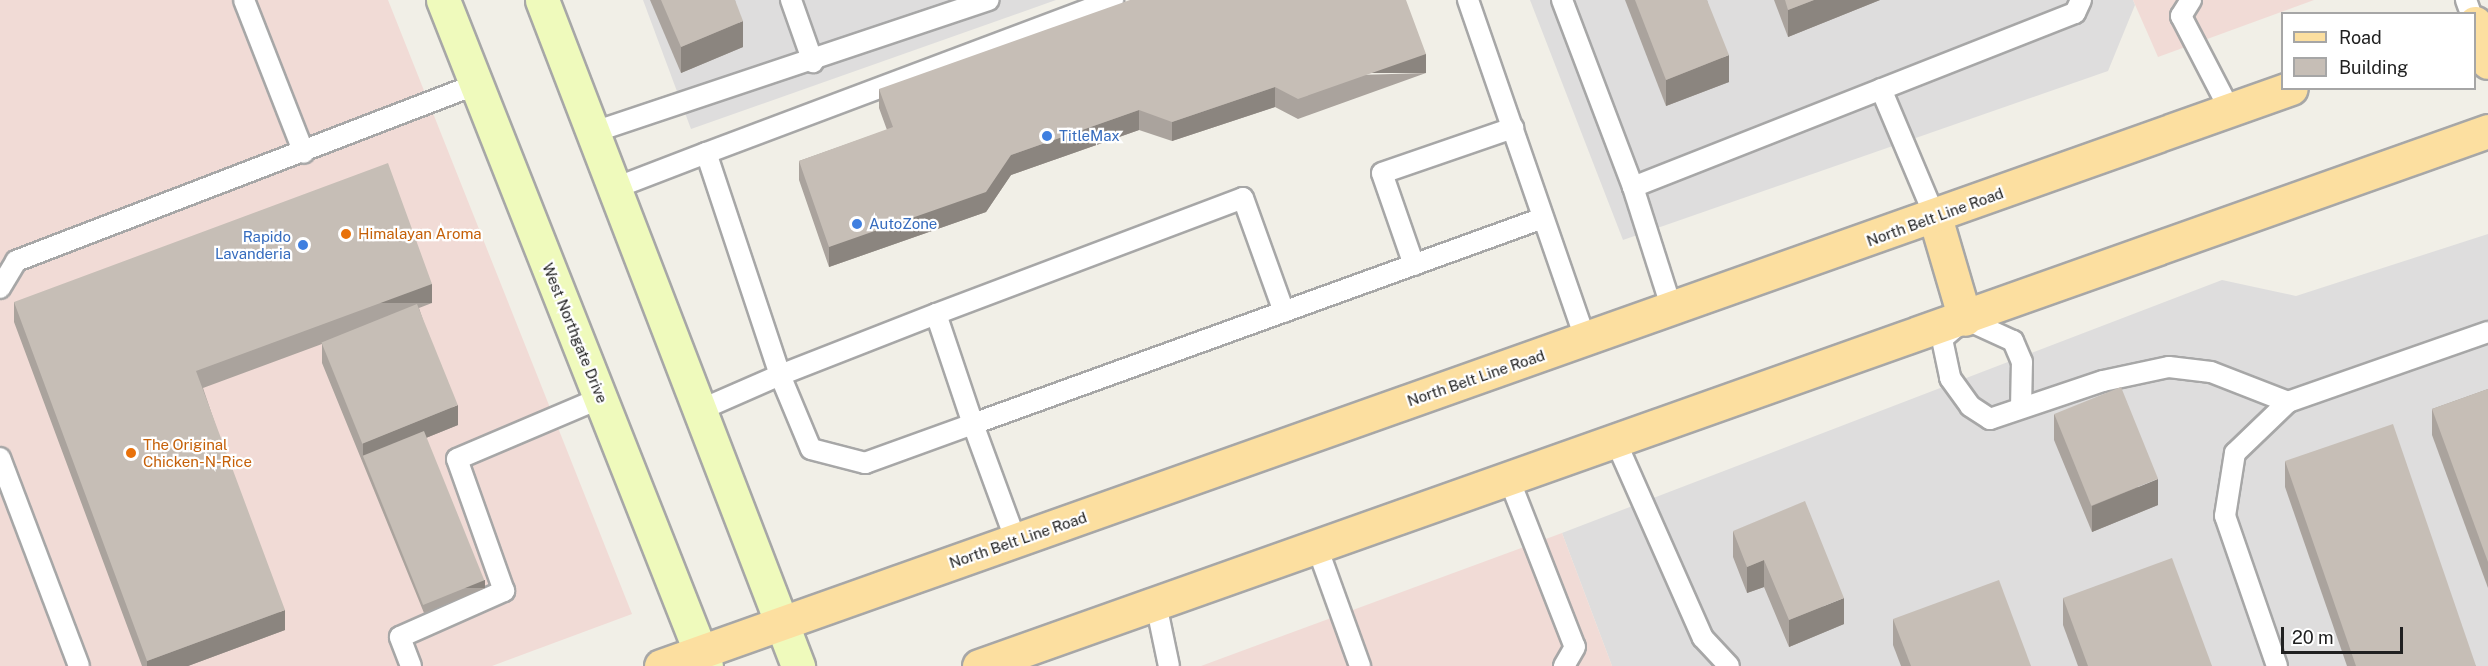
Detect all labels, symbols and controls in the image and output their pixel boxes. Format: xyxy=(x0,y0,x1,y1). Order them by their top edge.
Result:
legend xyxy=(2281,12,2476,90)
text: Road xyxy=(2339,27,2382,48)
text: Building xyxy=(2339,57,2408,78)
place label: TitleMax xyxy=(1059,127,1120,145)
marker: TitleMax xyxy=(1040,129,1054,143)
street label: North Belt Line Road xyxy=(1864,184,2006,250)
place label: AutoZone xyxy=(869,215,937,233)
marker: AutoZone xyxy=(850,217,864,231)
place label: Himalayan Aroma xyxy=(358,225,482,243)
place label: Rapido Lavanderia xyxy=(215,227,291,262)
marker: Himalayan Aroma xyxy=(339,227,353,241)
marker: Rapido Lavanderia xyxy=(296,238,310,252)
street label: West Northgate Drive xyxy=(539,260,611,406)
street label: North Belt Line Road xyxy=(1405,346,1547,410)
place label: The Original Chicken-N-Rice xyxy=(143,435,252,470)
marker: The Original Chicken-N-Rice xyxy=(124,446,138,460)
street label: North Belt Line Road xyxy=(947,508,1089,572)
scale bar xyxy=(2284,615,2406,653)
text: 20 m xyxy=(2292,627,2334,648)

